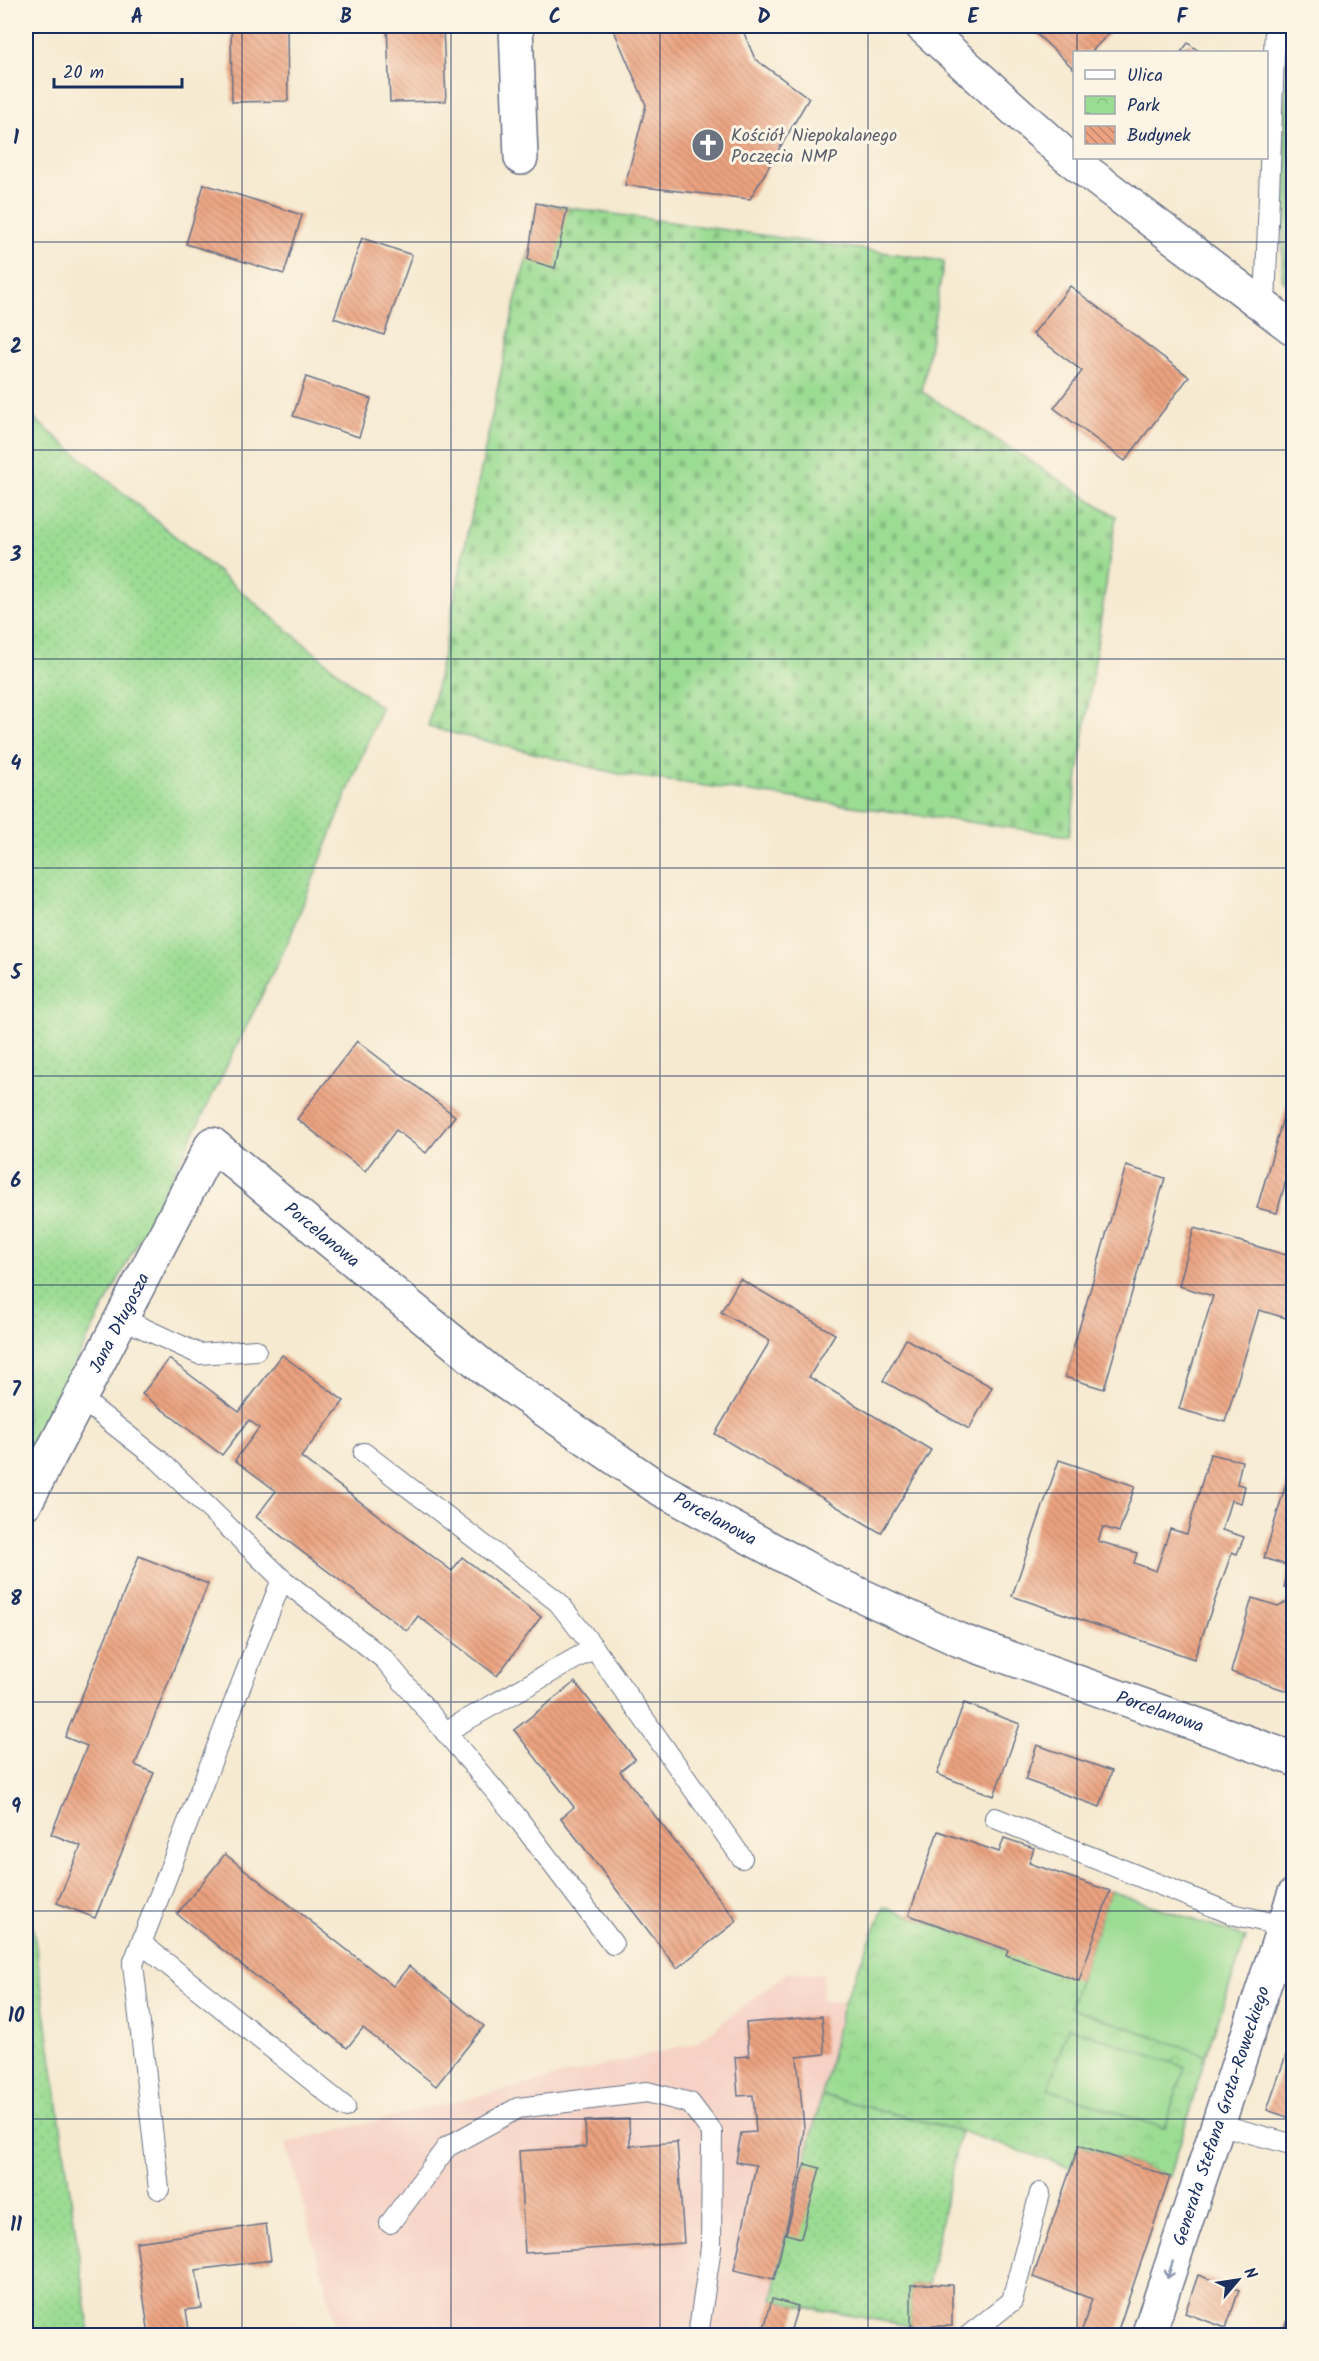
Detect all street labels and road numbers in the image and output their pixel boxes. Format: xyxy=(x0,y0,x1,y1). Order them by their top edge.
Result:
street label: Porcelanowa xyxy=(277,1195,366,1276)
street label: Jana Długosza xyxy=(82,1268,159,1379)
street label: Porcelanowa xyxy=(667,1485,762,1554)
street label: Porcelanowa xyxy=(1112,1684,1208,1742)
street label: Generała Stefana Grota-Roweckiego xyxy=(1166,1983,1279,2250)

